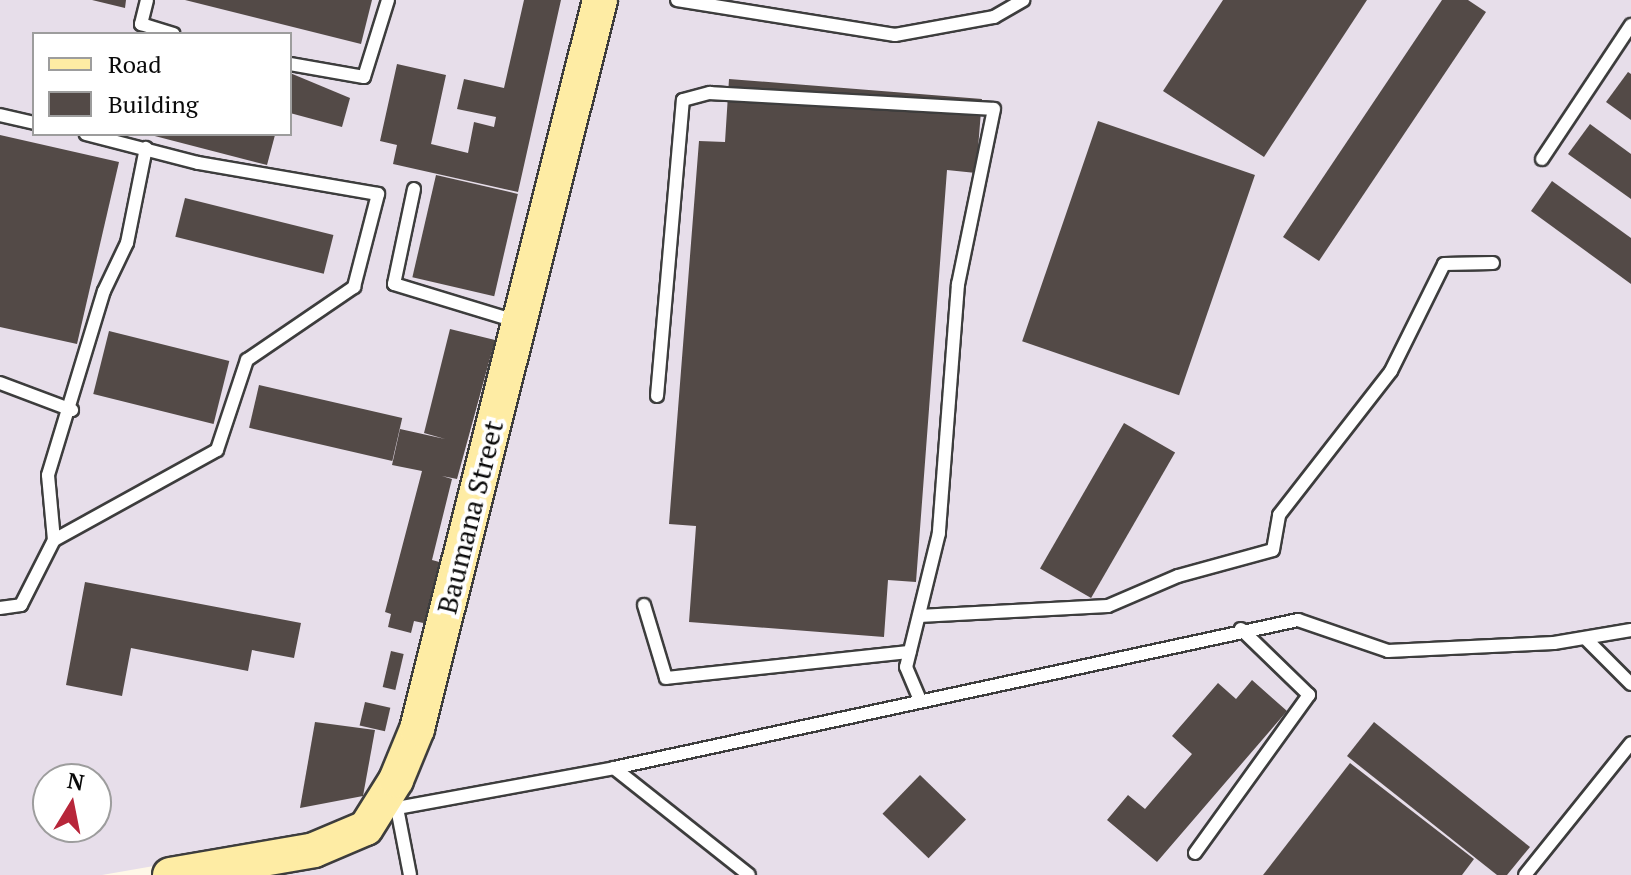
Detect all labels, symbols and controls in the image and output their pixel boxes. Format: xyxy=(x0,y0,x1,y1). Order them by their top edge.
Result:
legend xyxy=(32,32,292,136)
text: Road xyxy=(108,48,162,80)
text: Building xyxy=(108,88,198,120)
street label: Baumana Street xyxy=(430,417,510,617)
north arrow xyxy=(32,763,112,843)
text: N xyxy=(65,765,87,797)

